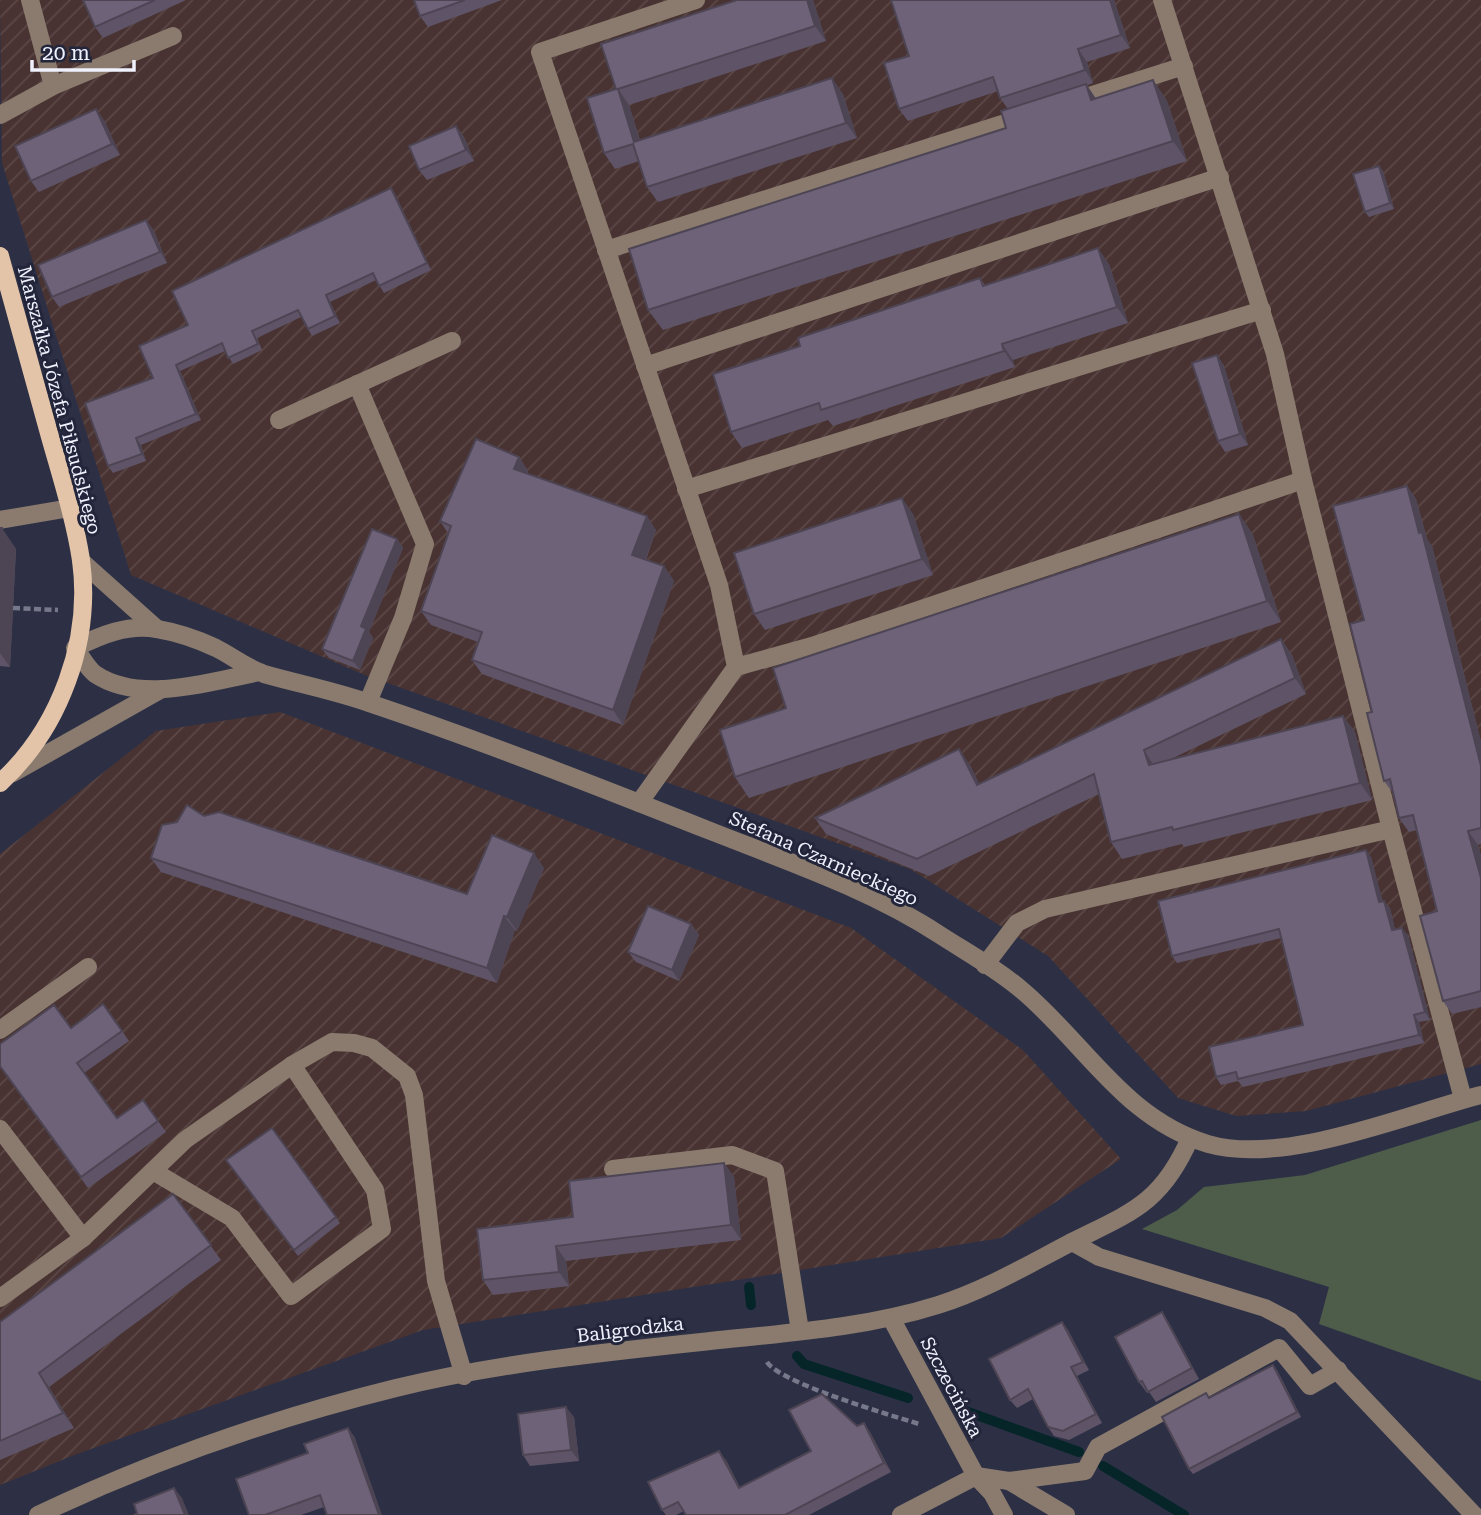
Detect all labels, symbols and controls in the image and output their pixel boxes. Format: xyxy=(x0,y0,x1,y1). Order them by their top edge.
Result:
scale bar xyxy=(32,28,133,72)
text: 20 m xyxy=(42,41,90,65)
street label: Marszałka Józefa Piłsudskiego xyxy=(13,263,106,537)
street label: Stefana Czarnieckiego xyxy=(726,806,922,911)
street label: Baligrodzka xyxy=(575,1311,686,1347)
street label: Szczecińska xyxy=(915,1333,988,1442)

